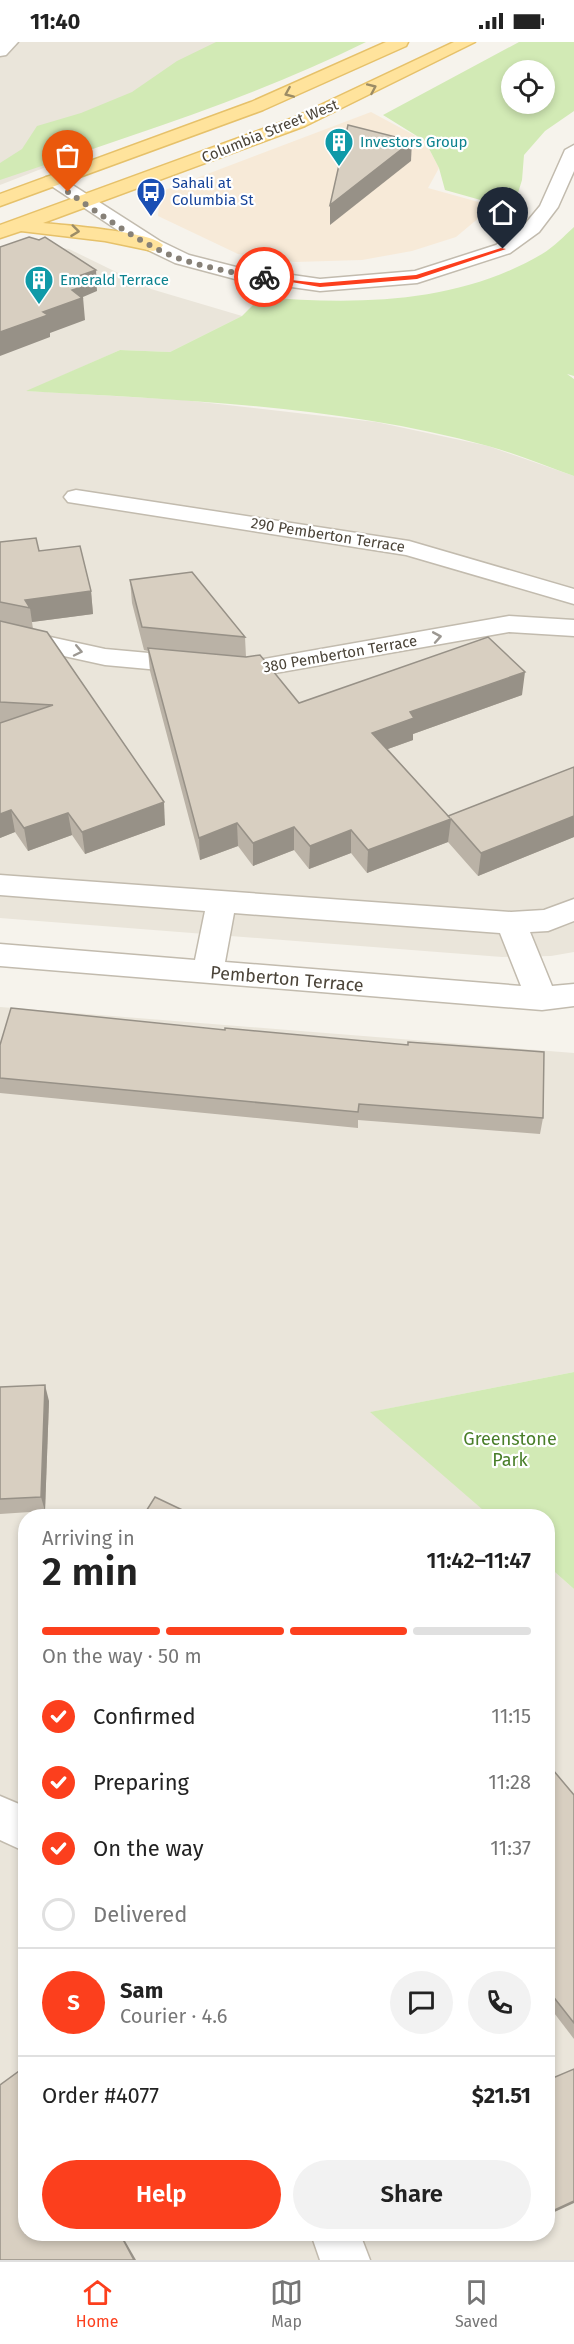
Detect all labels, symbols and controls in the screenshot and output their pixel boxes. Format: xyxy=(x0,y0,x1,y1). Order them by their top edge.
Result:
text: 11:40 xyxy=(30,8,81,35)
map controls xyxy=(501,60,555,114)
button: locate xyxy=(501,60,555,114)
one-way arrow xyxy=(366,84,377,96)
one-way arrow xyxy=(285,86,296,98)
street label: Columbia Street West xyxy=(199,95,341,167)
building icon: Investors Group xyxy=(323,126,355,168)
pin xyxy=(42,130,93,192)
place label: Investors Group xyxy=(360,133,467,151)
icon: bag xyxy=(51,139,84,172)
place label: Sahali at Columbia St xyxy=(172,174,254,209)
bus stop icon: Sahali at Columbia St xyxy=(135,176,167,218)
pin xyxy=(477,187,528,249)
icon: home xyxy=(486,196,519,229)
one-way arrow xyxy=(71,224,80,236)
courier xyxy=(234,247,294,307)
icon: bike xyxy=(248,261,281,294)
building icon: Emerald Terrace xyxy=(23,264,55,306)
place label: Emerald Terrace xyxy=(60,271,169,289)
street label: 290 Pemberton Terrace xyxy=(250,514,406,556)
one-way arrow xyxy=(432,631,441,643)
street label: 380 Pemberton Terrace xyxy=(261,632,419,676)
one-way arrow xyxy=(72,644,82,657)
street label: Pemberton Terrace xyxy=(209,961,365,997)
park label: Greenstone Park xyxy=(463,1428,557,1471)
text: Arriving in xyxy=(42,1526,135,1550)
text: 11:42–11:47 xyxy=(426,1547,531,1574)
text: 2 min xyxy=(42,1549,138,1595)
text: On the way · 50 m xyxy=(42,1644,202,1668)
icon: check xyxy=(42,1700,75,1733)
text: Confirmed xyxy=(93,1703,196,1730)
text: 11:15 xyxy=(491,1704,531,1728)
icon: check xyxy=(42,1766,75,1799)
text: Preparing xyxy=(93,1769,189,1796)
text: 11:28 xyxy=(488,1770,531,1794)
icon: check xyxy=(42,1832,75,1865)
text: On the way xyxy=(93,1835,204,1862)
text: 11:37 xyxy=(490,1836,531,1860)
text: Delivered xyxy=(93,1901,188,1928)
button: chat xyxy=(390,1971,453,2034)
button: phone xyxy=(468,1971,531,2034)
text: Sam xyxy=(120,1977,163,2004)
text: S xyxy=(67,1989,80,2016)
text: Courier · 4.6 xyxy=(120,2004,227,2028)
text: Order #4077 xyxy=(42,2082,159,2109)
text: $21.51 xyxy=(472,2082,531,2109)
button: Help xyxy=(42,2160,281,2229)
button: Share xyxy=(293,2160,531,2229)
tab: Home xyxy=(76,2276,119,2331)
tab: Map xyxy=(270,2276,303,2331)
tab: Saved xyxy=(455,2276,498,2331)

